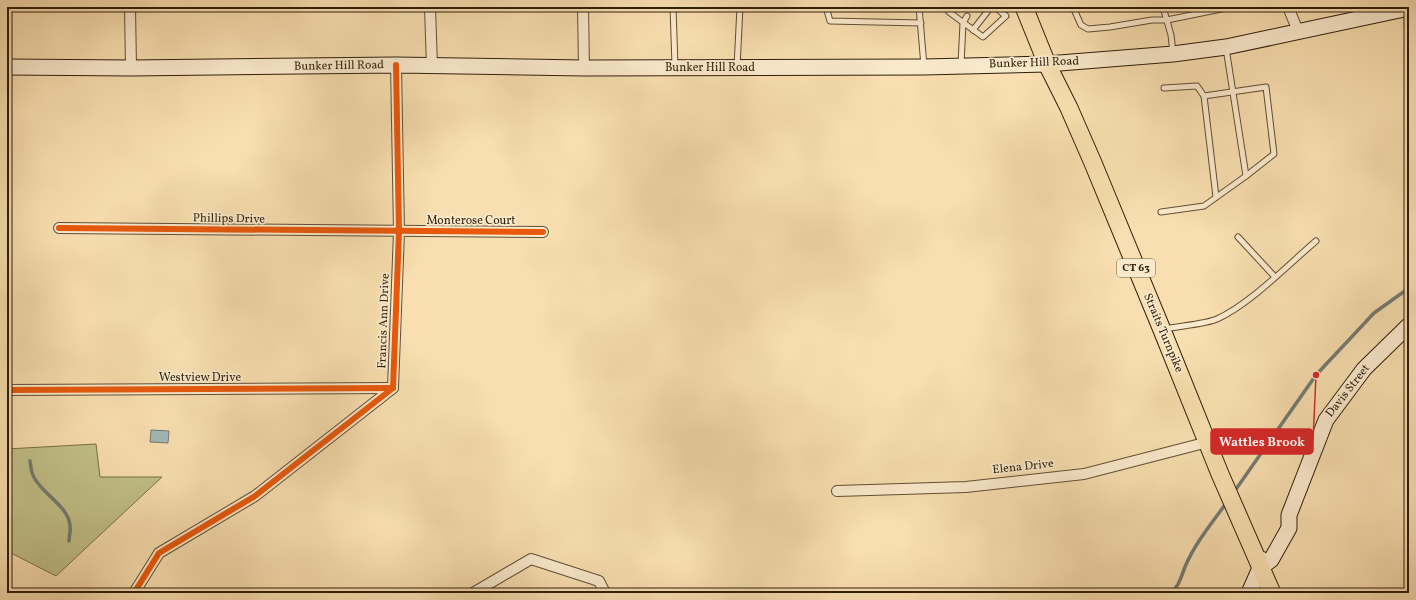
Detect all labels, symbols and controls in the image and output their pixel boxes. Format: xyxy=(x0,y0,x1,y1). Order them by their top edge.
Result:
street label: Bunker Hill Road xyxy=(989,53,1080,73)
street label: Bunker Hill Road xyxy=(294,57,384,75)
street label: Bunker Hill Road xyxy=(665,60,755,76)
street label: Phillips Drive xyxy=(193,210,266,228)
street label: Monterose Court xyxy=(426,213,516,229)
road number: CT 63 xyxy=(1117,259,1155,277)
street label: Francis Ann Drive xyxy=(374,273,394,369)
street label: Straits Turnpike xyxy=(1139,291,1187,375)
street label: Davis Street xyxy=(1322,361,1374,421)
street label: Westview Drive xyxy=(159,370,241,386)
callout: Wattles Brook xyxy=(1211,429,1313,454)
text: Wattles Brook xyxy=(1219,434,1305,452)
street label: Elena Drive xyxy=(992,456,1055,478)

